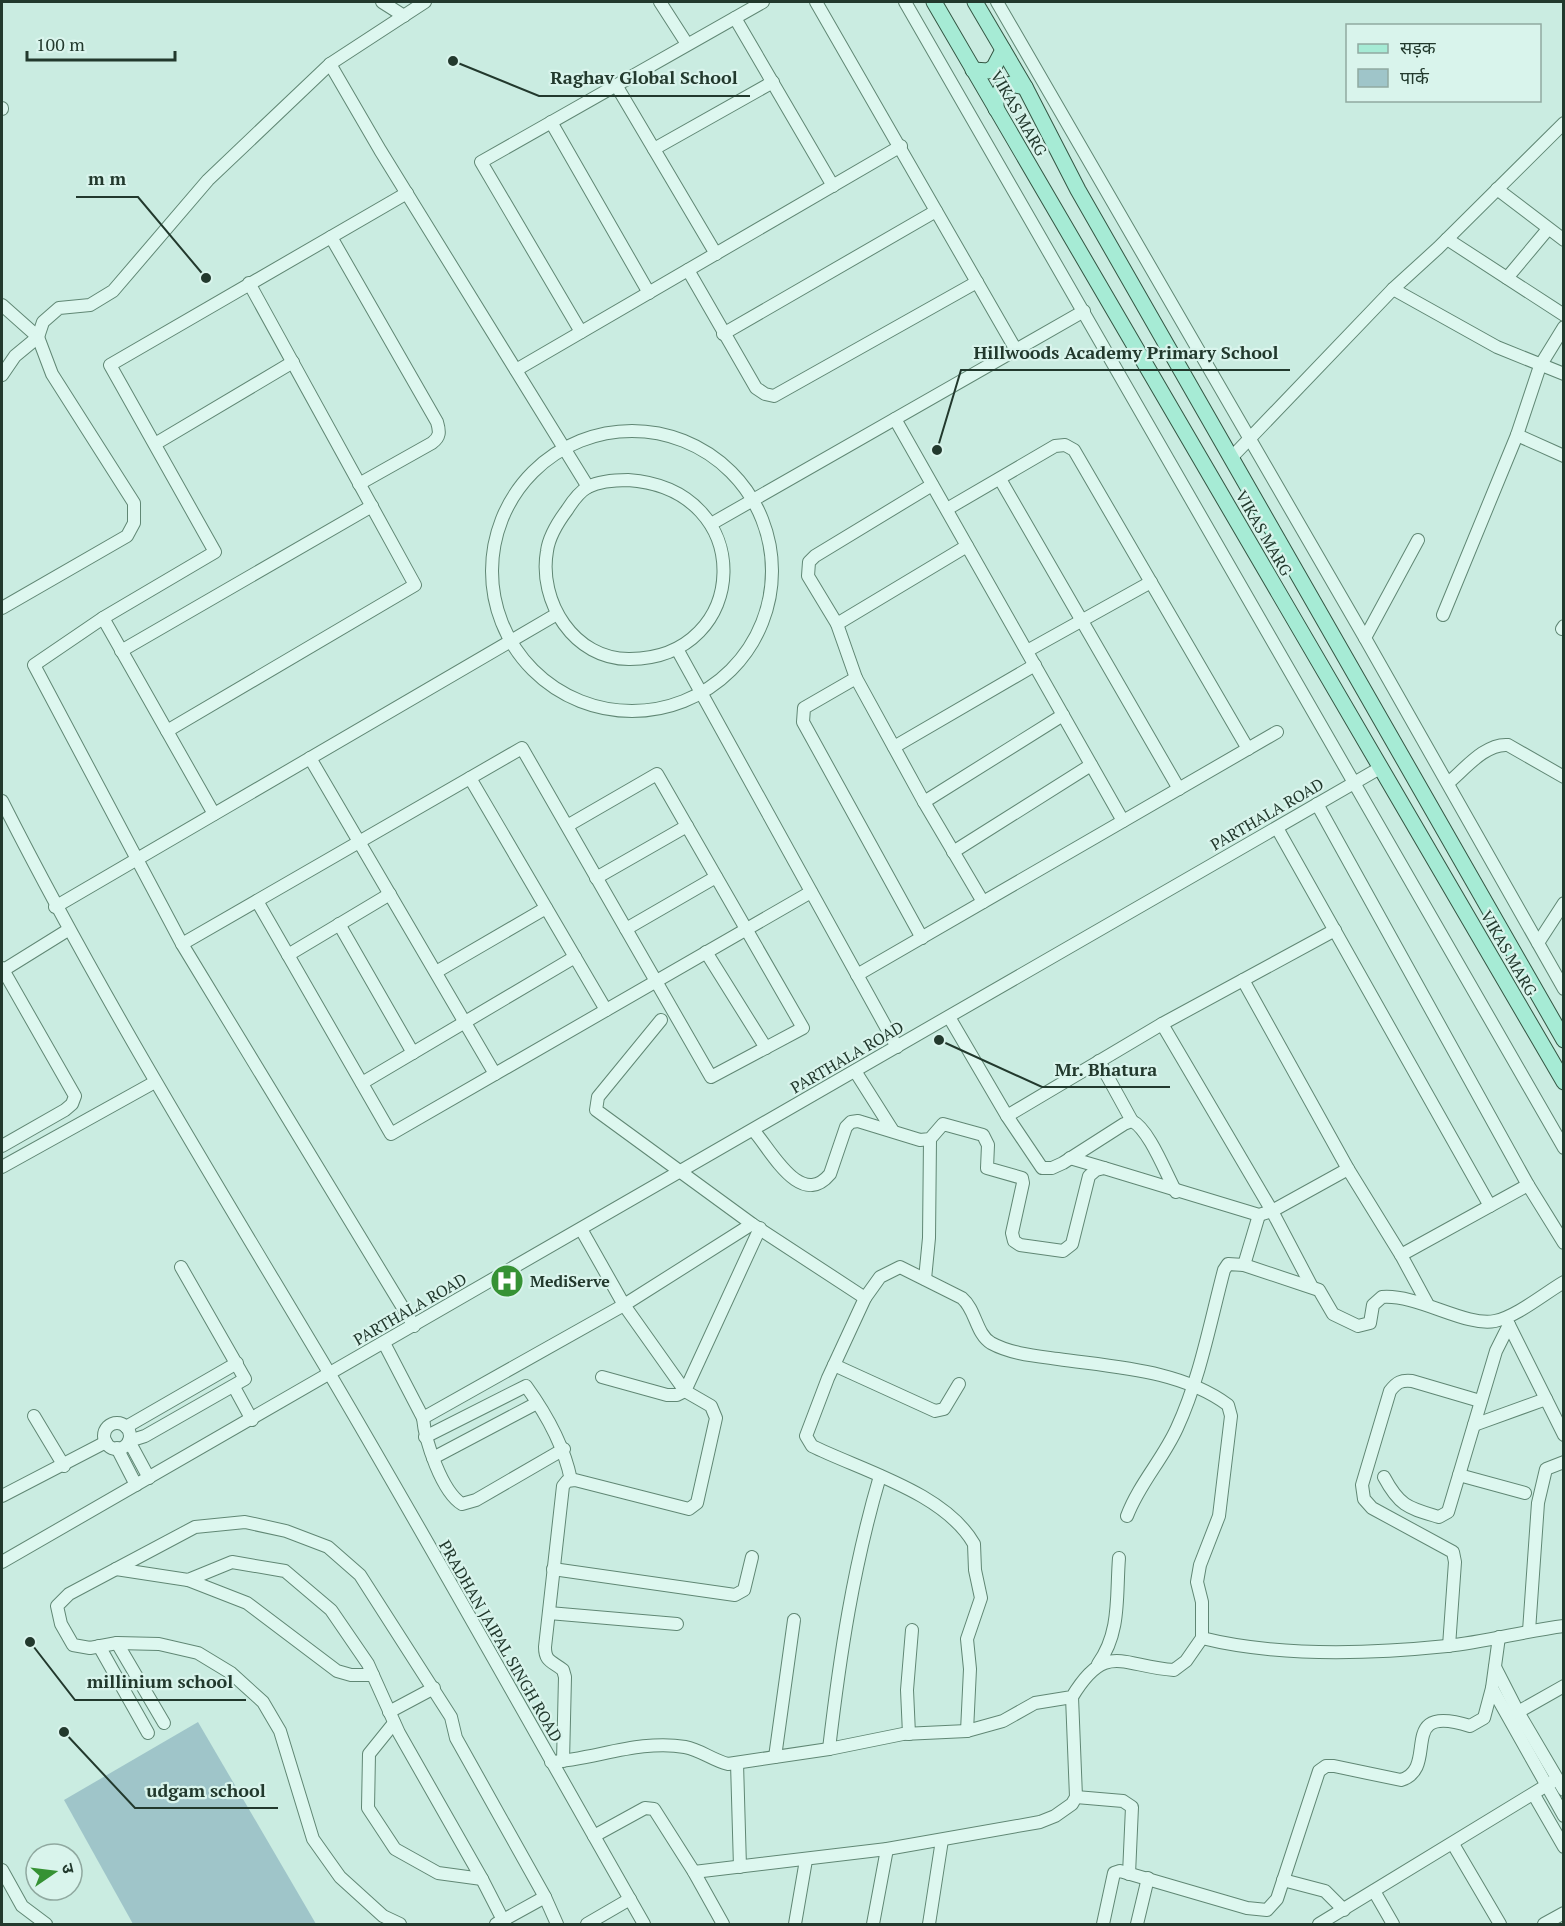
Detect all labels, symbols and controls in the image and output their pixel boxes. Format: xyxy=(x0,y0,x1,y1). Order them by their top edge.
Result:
scale bar xyxy=(27,24,176,62)
legend xyxy=(1346,24,1541,102)
text: 100 m xyxy=(36,32,85,56)
text: सड़क xyxy=(1400,35,1437,59)
callout: Raghav Global School xyxy=(539,60,750,96)
text: Raghav Global School xyxy=(550,65,738,89)
text: पार्क xyxy=(1400,65,1430,89)
street label: VIKAS MARG xyxy=(986,66,1052,160)
callout: m m xyxy=(76,161,138,197)
text: m m xyxy=(88,166,126,190)
callout: Hillwoods Academy Primary School xyxy=(961,334,1290,370)
text: Hillwoods Academy Primary School xyxy=(973,340,1279,364)
street label: VIKAS MARG xyxy=(1231,486,1297,580)
street label: PARTHALA ROAD xyxy=(1206,773,1328,855)
street label: VIKAS MARG xyxy=(1476,906,1542,1000)
street label: PARTHALA ROAD xyxy=(786,1016,908,1098)
callout: Mr. Bhatura xyxy=(1042,1051,1170,1087)
text: Mr. Bhatura xyxy=(1055,1057,1157,1081)
hospital icon: MediServe xyxy=(489,1263,525,1299)
street label: PARTHALA ROAD xyxy=(349,1268,471,1350)
place label: MediServe xyxy=(530,1270,610,1292)
street label: PRADHAN JAIPAL SINGH ROAD xyxy=(434,1536,568,1746)
callout: millinium school xyxy=(75,1664,246,1700)
text: millinium school xyxy=(87,1669,233,1693)
callout: udgam school xyxy=(135,1772,278,1808)
text: udgam school xyxy=(146,1778,266,1802)
north arrow xyxy=(24,1842,84,1902)
text: उ xyxy=(57,1861,81,1876)

